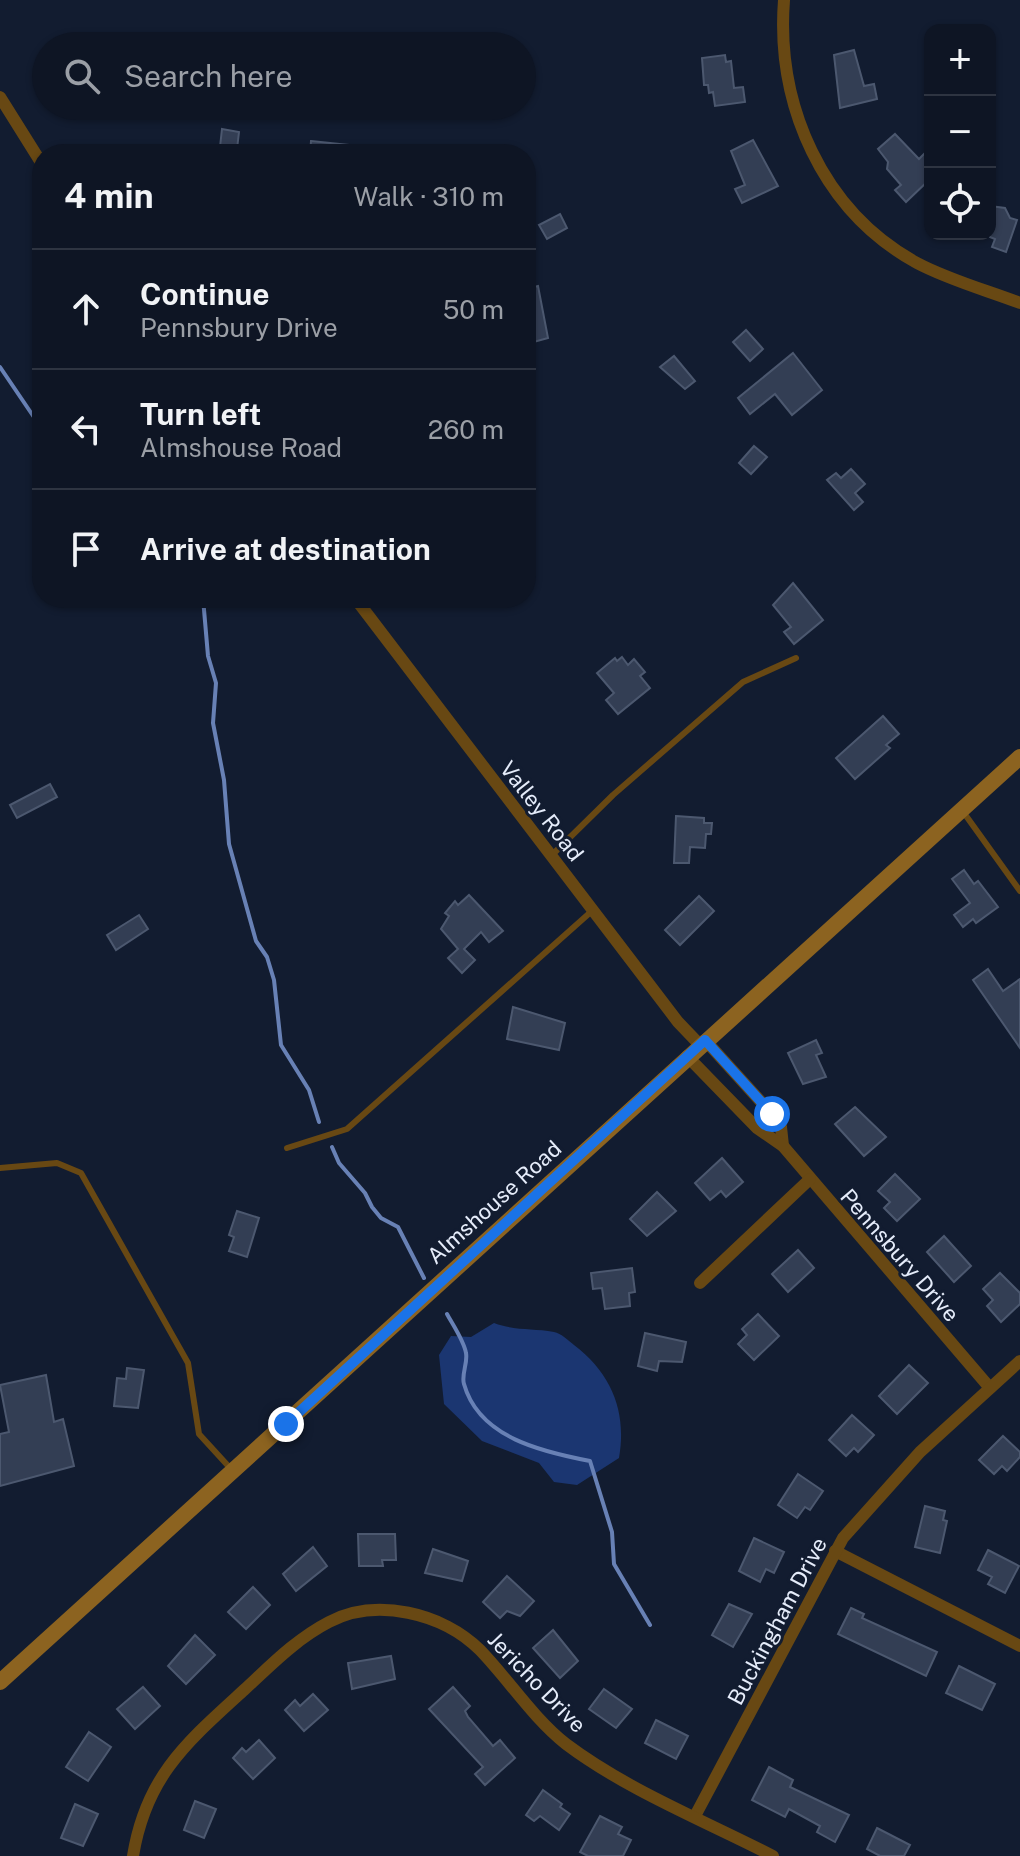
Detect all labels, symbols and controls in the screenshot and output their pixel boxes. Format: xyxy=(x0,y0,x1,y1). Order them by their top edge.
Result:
map controls xyxy=(924,24,996,240)
button: + xyxy=(924,24,996,96)
search box xyxy=(32,32,536,120)
icon: search xyxy=(60,54,104,98)
text: Search here xyxy=(124,58,292,94)
button: − xyxy=(924,96,996,168)
button: locate xyxy=(924,168,996,240)
text: 4 min xyxy=(64,176,154,216)
text: Walk · 310 m xyxy=(354,181,504,212)
text: Continue xyxy=(140,276,270,312)
icon: ahead xyxy=(64,287,108,331)
text: 50 m xyxy=(443,294,504,325)
text: Pennsbury Drive xyxy=(140,312,338,343)
text: Turn left xyxy=(140,396,261,432)
icon: left xyxy=(64,407,108,451)
text: 260 m xyxy=(428,414,504,445)
text: Almshouse Road xyxy=(140,432,342,463)
icon: arrive xyxy=(64,527,108,571)
text: Arrive at destination xyxy=(140,531,431,567)
street label: Valley Road xyxy=(495,756,589,866)
route start xyxy=(754,1096,790,1132)
street label: Almshouse Road xyxy=(422,1135,566,1269)
street label: Pennsbury Drive xyxy=(835,1183,965,1327)
route end xyxy=(268,1406,304,1442)
street label: Buckingham Drive xyxy=(722,1533,832,1709)
street label: Jericho Drive xyxy=(483,1626,591,1738)

